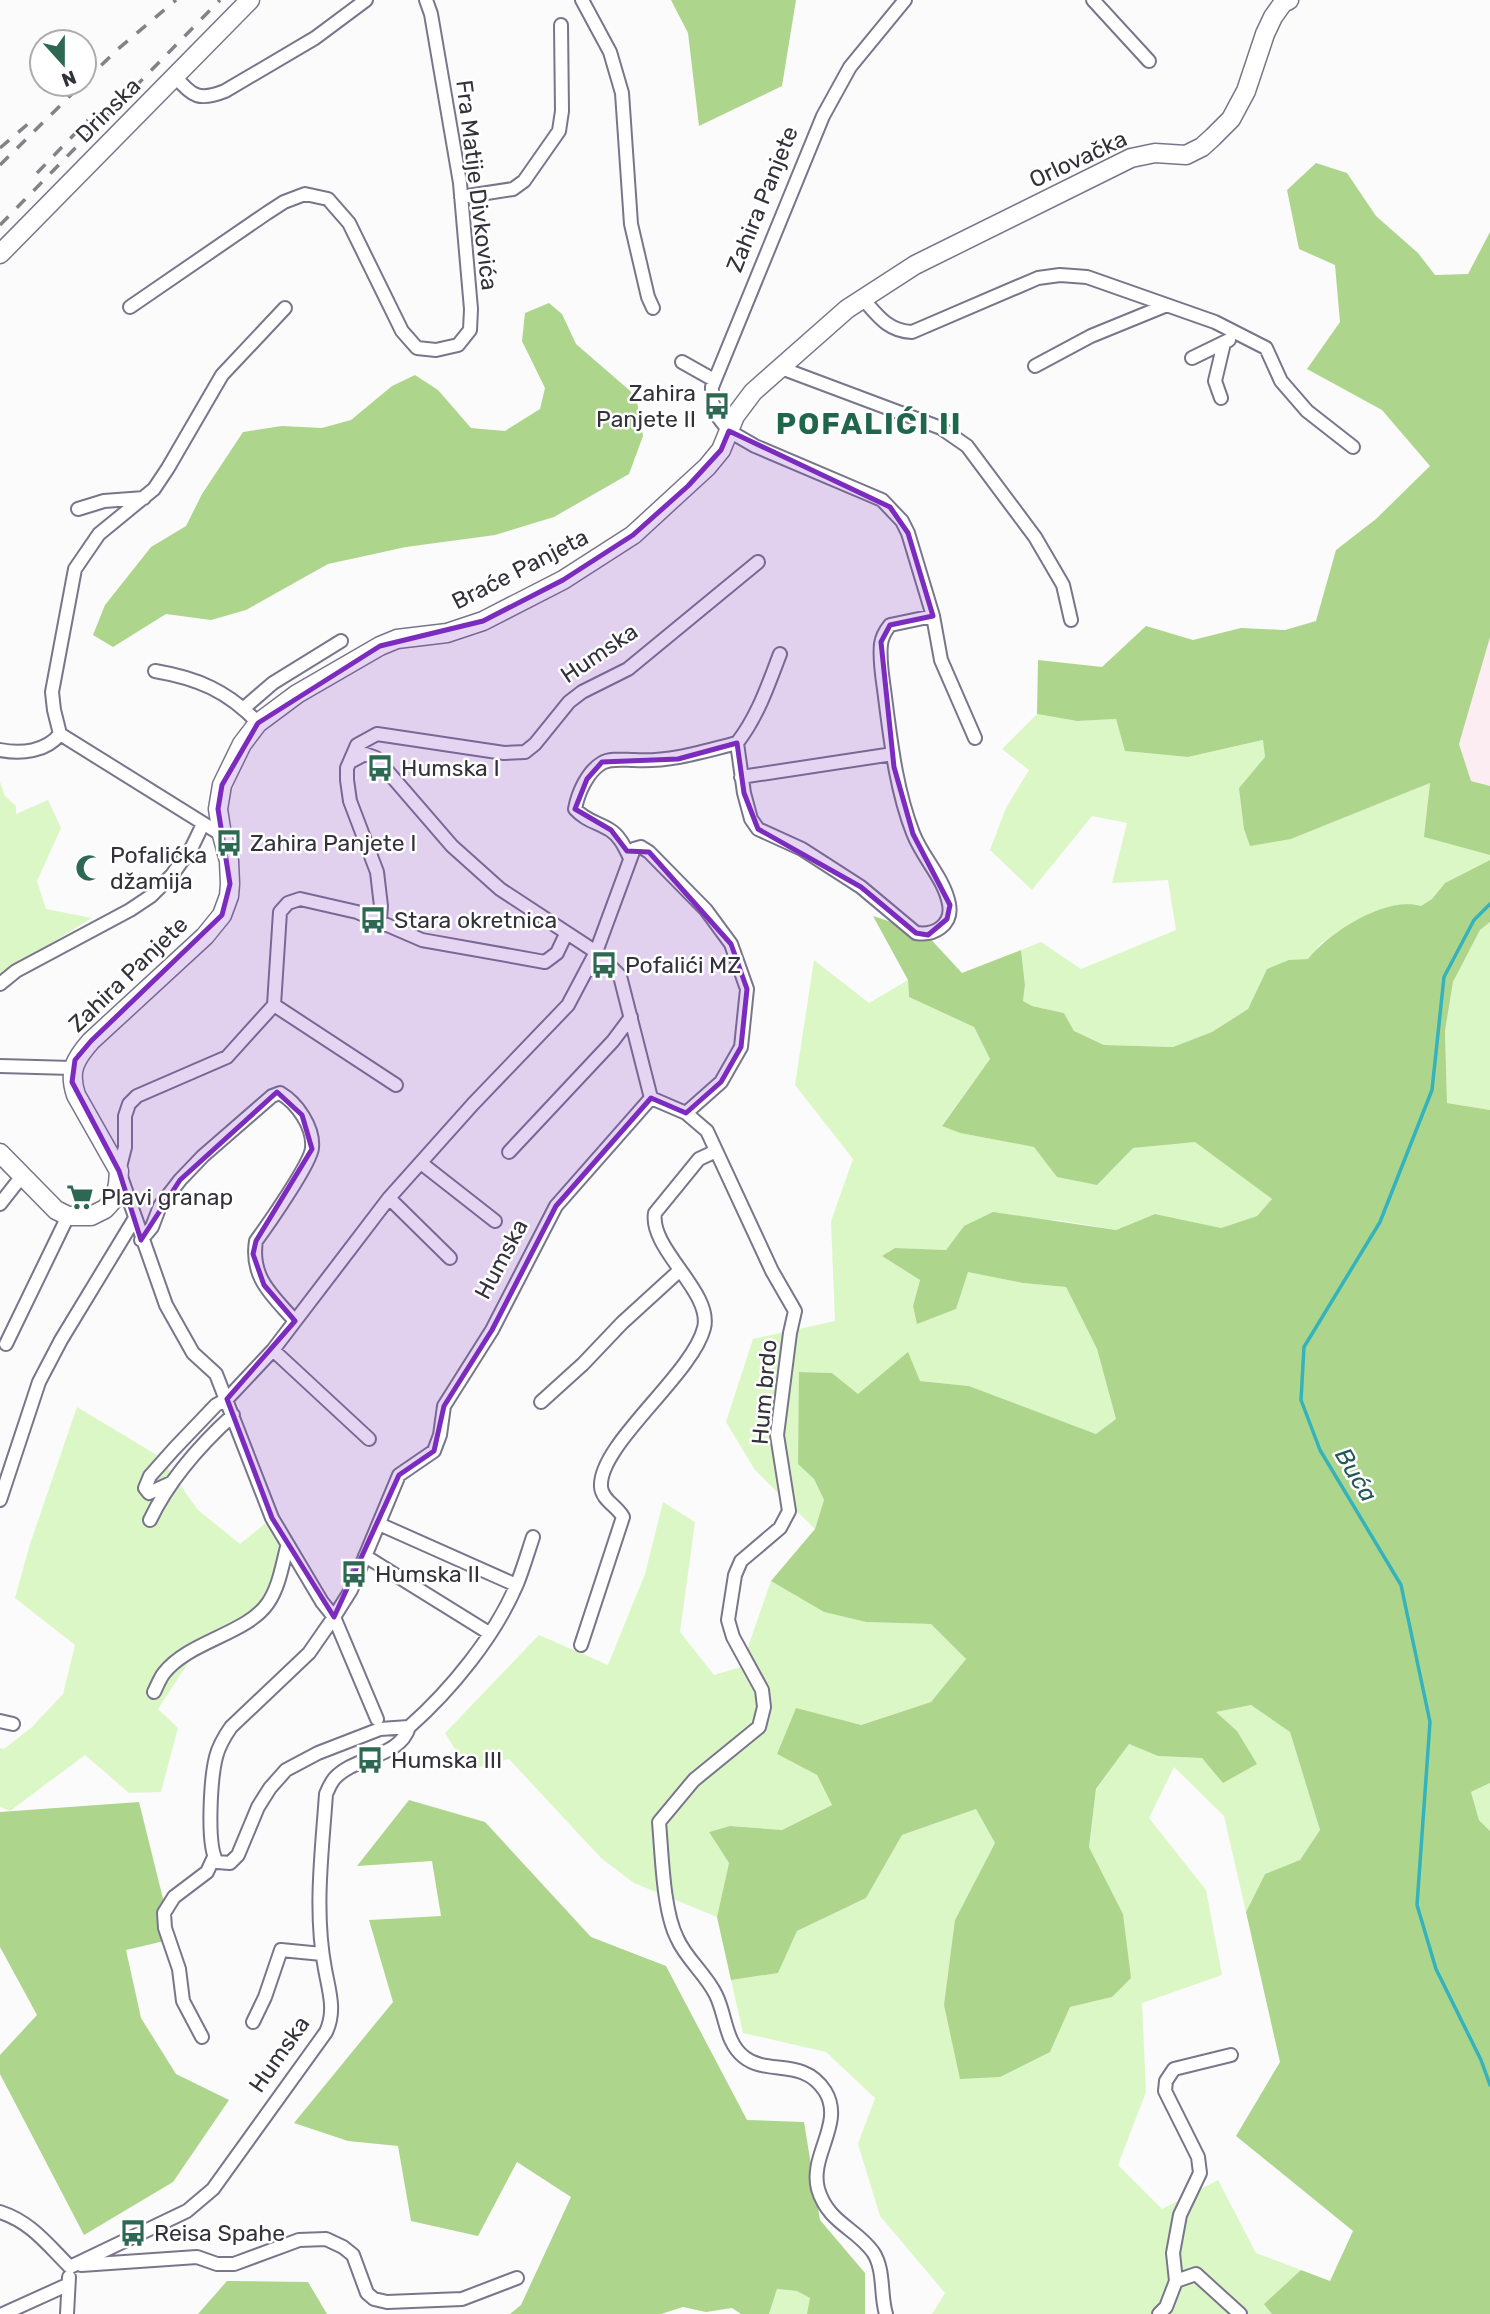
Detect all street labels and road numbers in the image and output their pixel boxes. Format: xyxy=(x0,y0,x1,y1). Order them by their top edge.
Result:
street label: Drinska xyxy=(70,72,146,148)
street label: Fra Matije Divkovića xyxy=(450,78,504,292)
street label: Zahira Panjete xyxy=(720,122,804,276)
street label: Orlovačka xyxy=(1025,124,1131,194)
street label: Braće Panjeta xyxy=(447,523,593,615)
street label: Humska xyxy=(555,617,643,689)
street label: Zahira Panjete xyxy=(63,910,193,1038)
street label: Humska xyxy=(468,1214,534,1304)
street label: Hum brdo xyxy=(745,1338,783,1446)
street label: Humska xyxy=(243,2010,315,2098)

